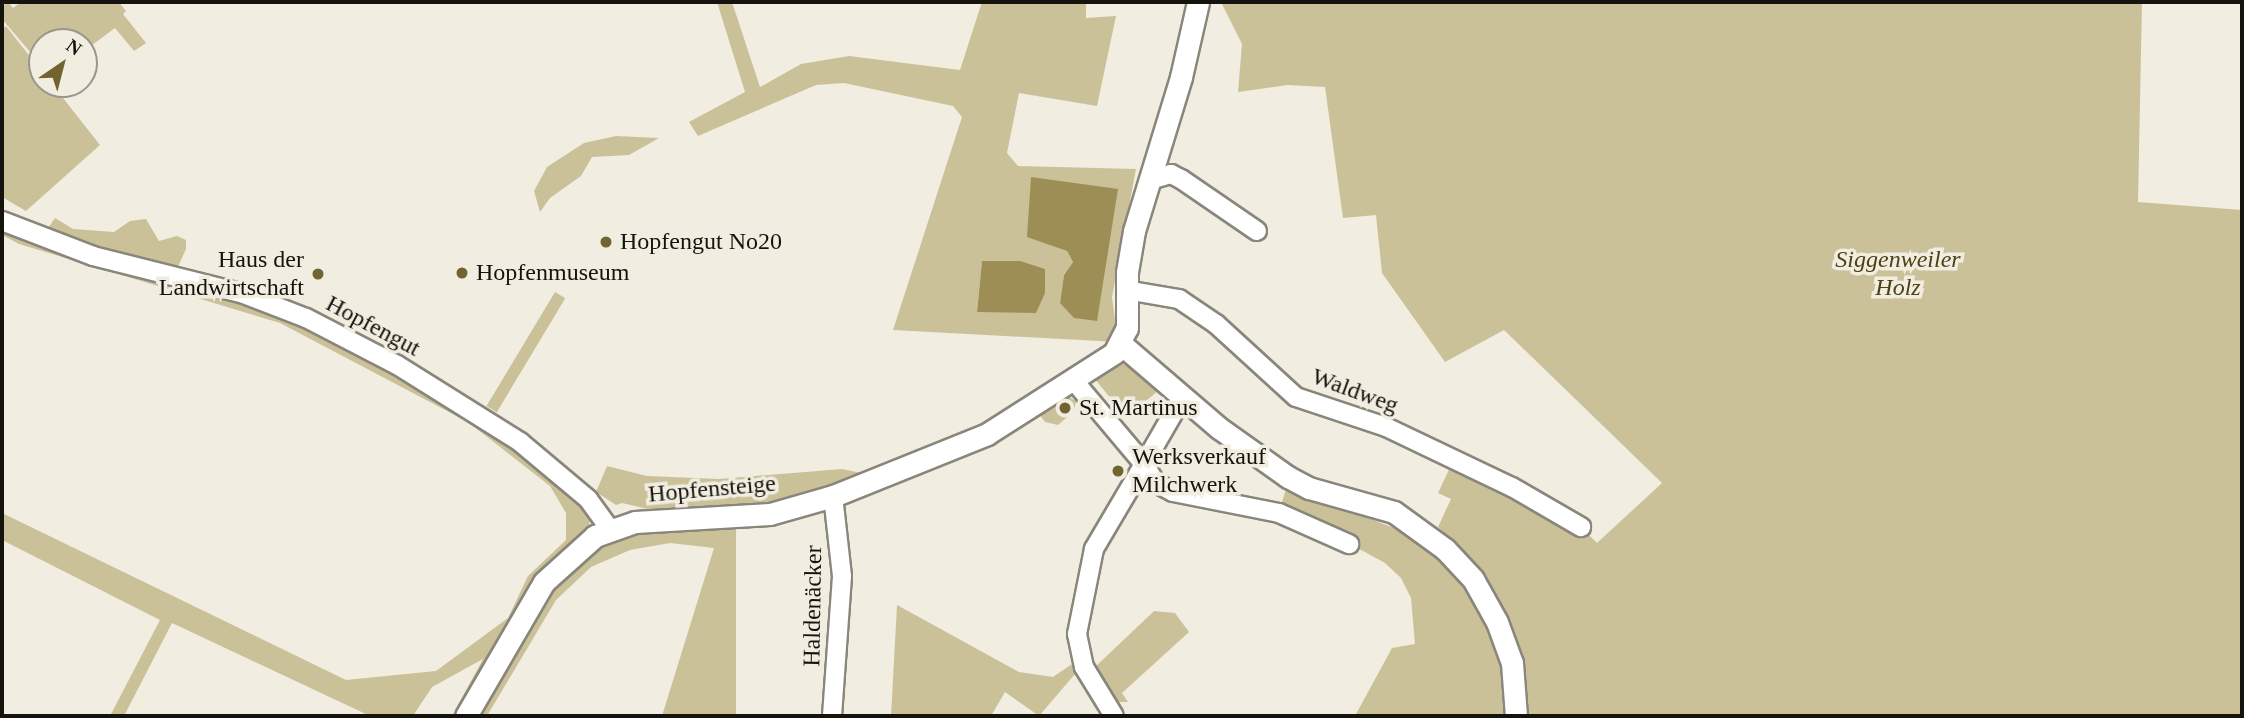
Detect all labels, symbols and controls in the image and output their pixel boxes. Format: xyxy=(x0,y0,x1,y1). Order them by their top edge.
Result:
north arrow xyxy=(28,28,98,98)
text: N xyxy=(63,34,86,60)
place label: Hopfengut No20 xyxy=(620,228,782,256)
marker: Hopfengut No20 xyxy=(598,234,614,250)
place label: Haus der Landwirtschaft xyxy=(159,246,304,302)
park label: Siggenweiler Holz xyxy=(1835,246,1961,302)
place label: Hopfenmuseum xyxy=(476,259,629,287)
marker: Hopfenmuseum xyxy=(454,265,470,281)
marker: Haus der Landwirtschaft xyxy=(310,266,326,282)
street label: Hopfengut xyxy=(321,289,425,363)
street label: Waldweg xyxy=(1308,362,1402,420)
place label: St. Martinus xyxy=(1079,394,1198,422)
marker: St. Martinus xyxy=(1057,400,1073,416)
place label: Werksverkauf Milchwerk xyxy=(1132,443,1266,499)
marker: Werksverkauf Milchwerk xyxy=(1110,463,1126,479)
street label: Hopfensteige xyxy=(647,469,777,509)
street label: Haldenäcker xyxy=(798,545,828,667)

